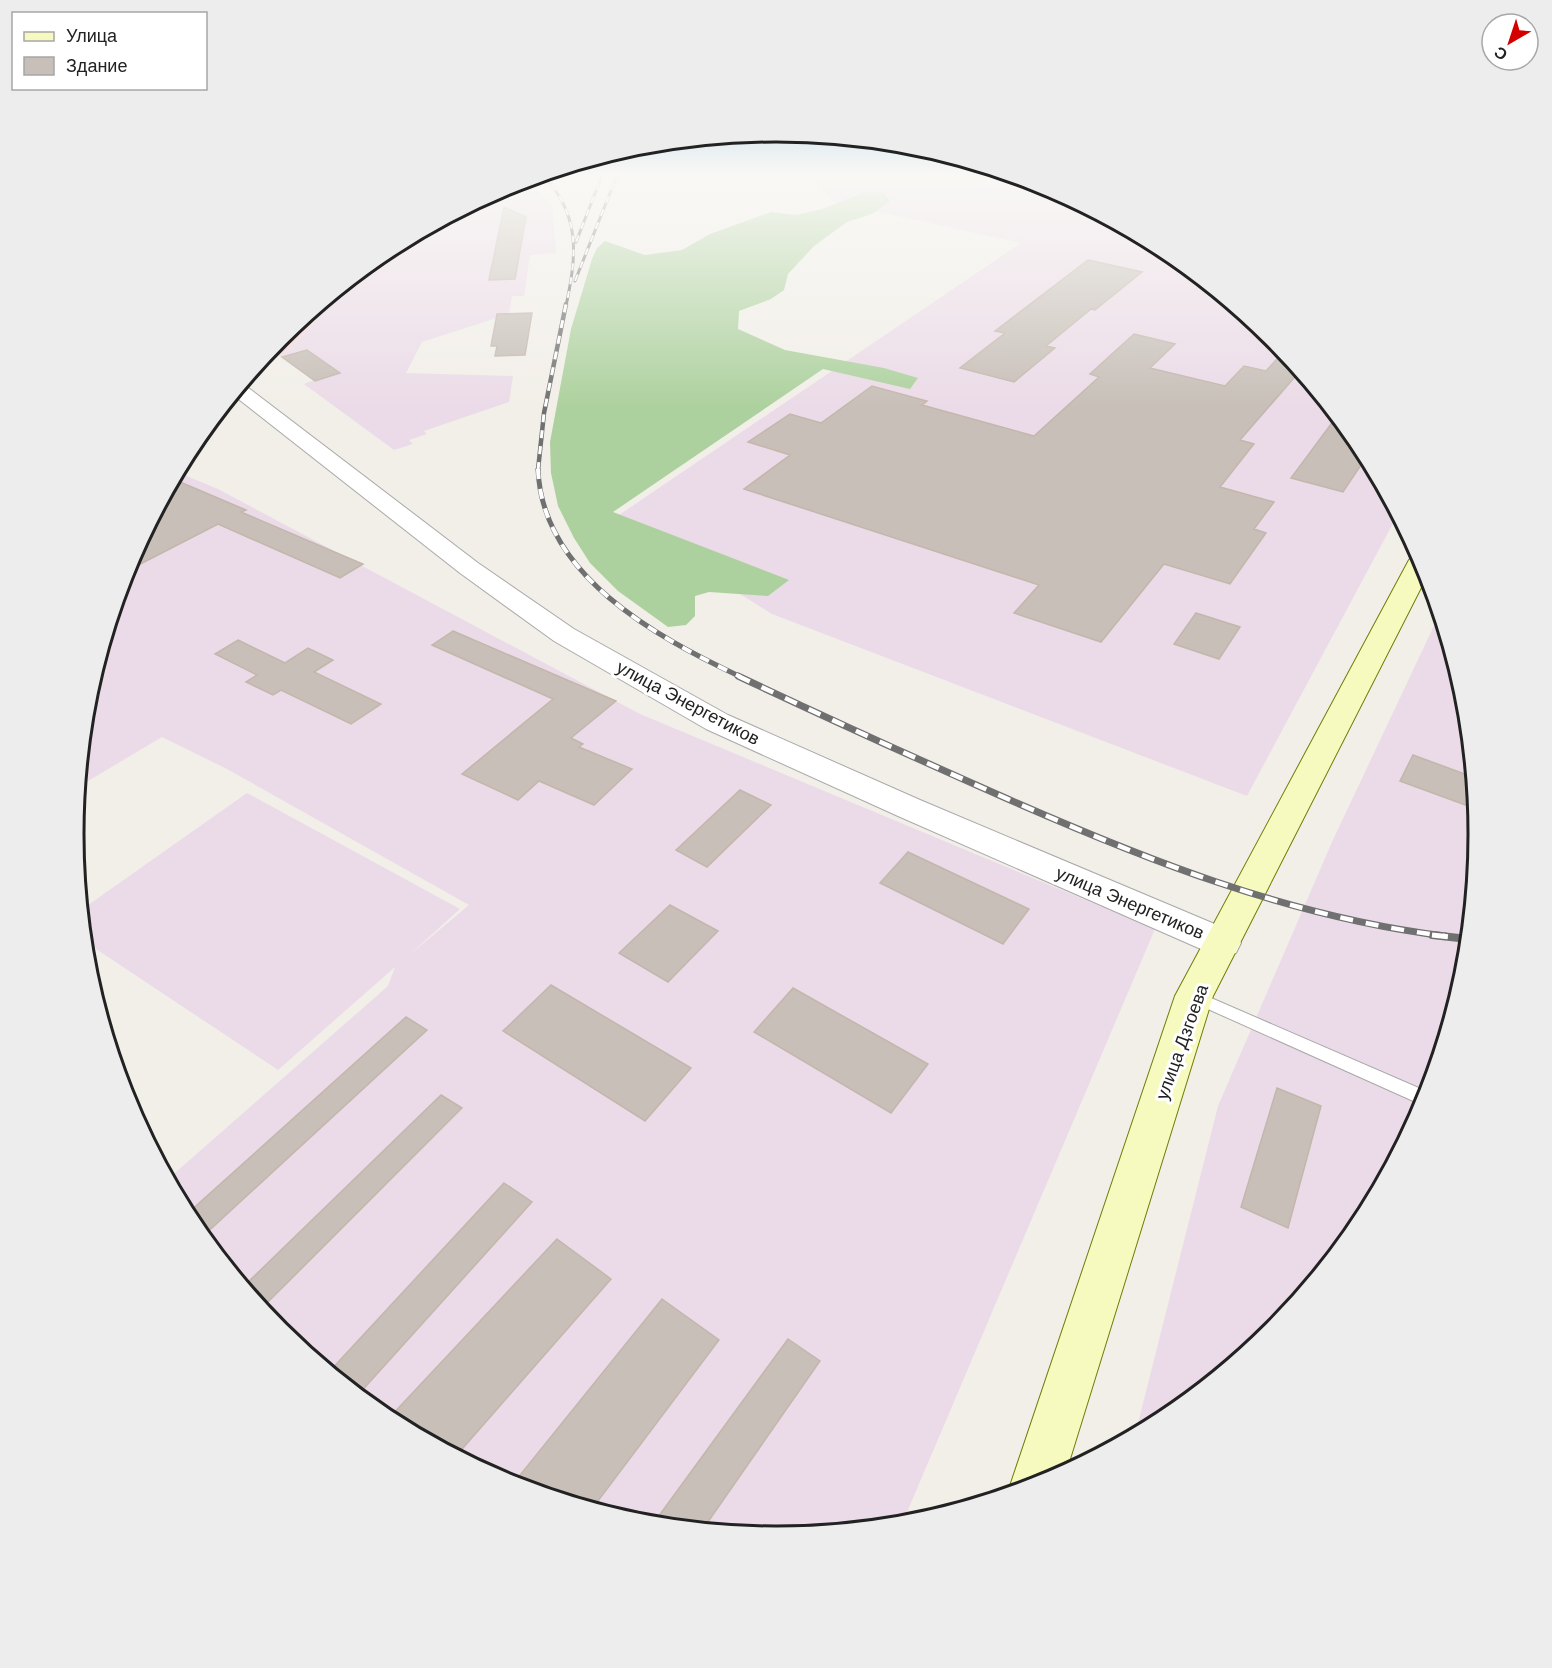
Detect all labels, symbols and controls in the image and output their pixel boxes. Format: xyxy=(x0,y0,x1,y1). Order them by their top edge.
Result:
legend xyxy=(12,12,207,90)
north arrow xyxy=(1480,12,1540,72)
text: Улица xyxy=(66,26,118,46)
text: С xyxy=(1491,43,1511,64)
text: Здание xyxy=(66,56,127,76)
street label: улица Энергетиков xyxy=(613,657,763,749)
street label: улица Энергетиков xyxy=(1053,863,1207,943)
street label: улица Дзгоева xyxy=(1152,981,1212,1102)

